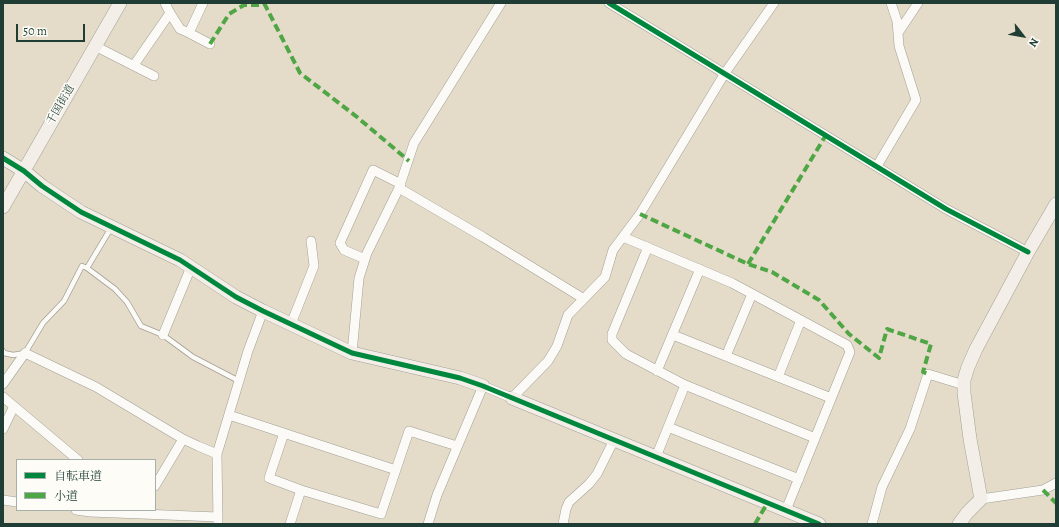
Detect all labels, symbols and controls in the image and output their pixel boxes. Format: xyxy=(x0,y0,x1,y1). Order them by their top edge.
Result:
scale bar xyxy=(18,16,87,42)
north arrow xyxy=(1003,16,1043,56)
text: 50 m xyxy=(23,23,47,39)
text: N xyxy=(1025,35,1042,50)
street label: 千国街道 xyxy=(44,83,78,127)
legend xyxy=(16,459,156,511)
text: 自転車道 xyxy=(54,468,102,484)
text: 小道 xyxy=(54,488,78,504)

